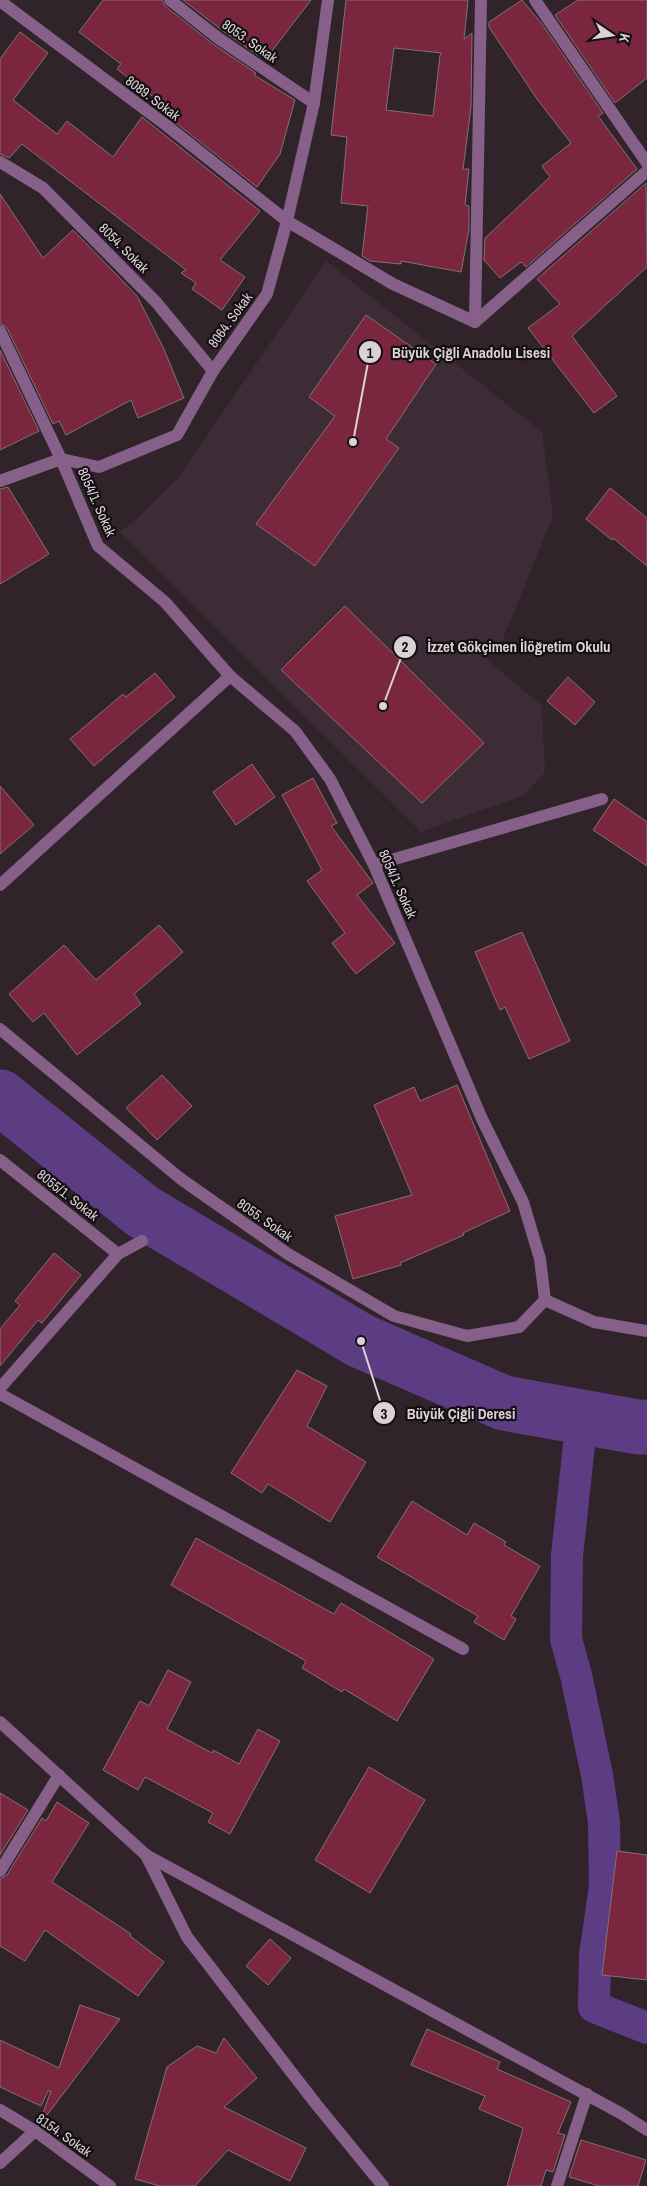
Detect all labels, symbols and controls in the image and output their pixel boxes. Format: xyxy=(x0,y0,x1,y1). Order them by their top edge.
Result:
north arrow xyxy=(587,10,637,60)
street label: 8053. Sokak xyxy=(219,15,282,67)
text: K xyxy=(615,32,634,45)
street label: 8089. Sokak xyxy=(122,72,184,125)
street label: 8054. Sokak xyxy=(95,219,153,277)
street label: 8064. Sokak xyxy=(204,289,256,351)
callout: Büyük Çiğli Anadolu Lisesi xyxy=(357,337,561,367)
text: 1 xyxy=(367,342,374,363)
text: Büyük Çiğli Anadolu Lisesi xyxy=(392,342,550,363)
street label: 8054/1. Sokak xyxy=(74,465,120,539)
callout: İzzet Gökçimen İlöğretim Okulu xyxy=(392,632,620,662)
text: 2 xyxy=(402,636,409,657)
text: İzzet Gökçimen İlöğretim Okulu xyxy=(427,636,611,657)
street label: 8054/1. Sokak xyxy=(375,847,421,921)
street label: 8055/1. Sokak xyxy=(34,1165,103,1225)
street label: 8055. Sokak xyxy=(234,1194,297,1246)
callout: Büyük Çiğli Deresi xyxy=(372,1398,526,1428)
text: 3 xyxy=(381,1403,388,1424)
text: Büyük Çiğli Deresi xyxy=(407,1403,515,1424)
street label: 8154. Sokak xyxy=(33,2109,96,2161)

